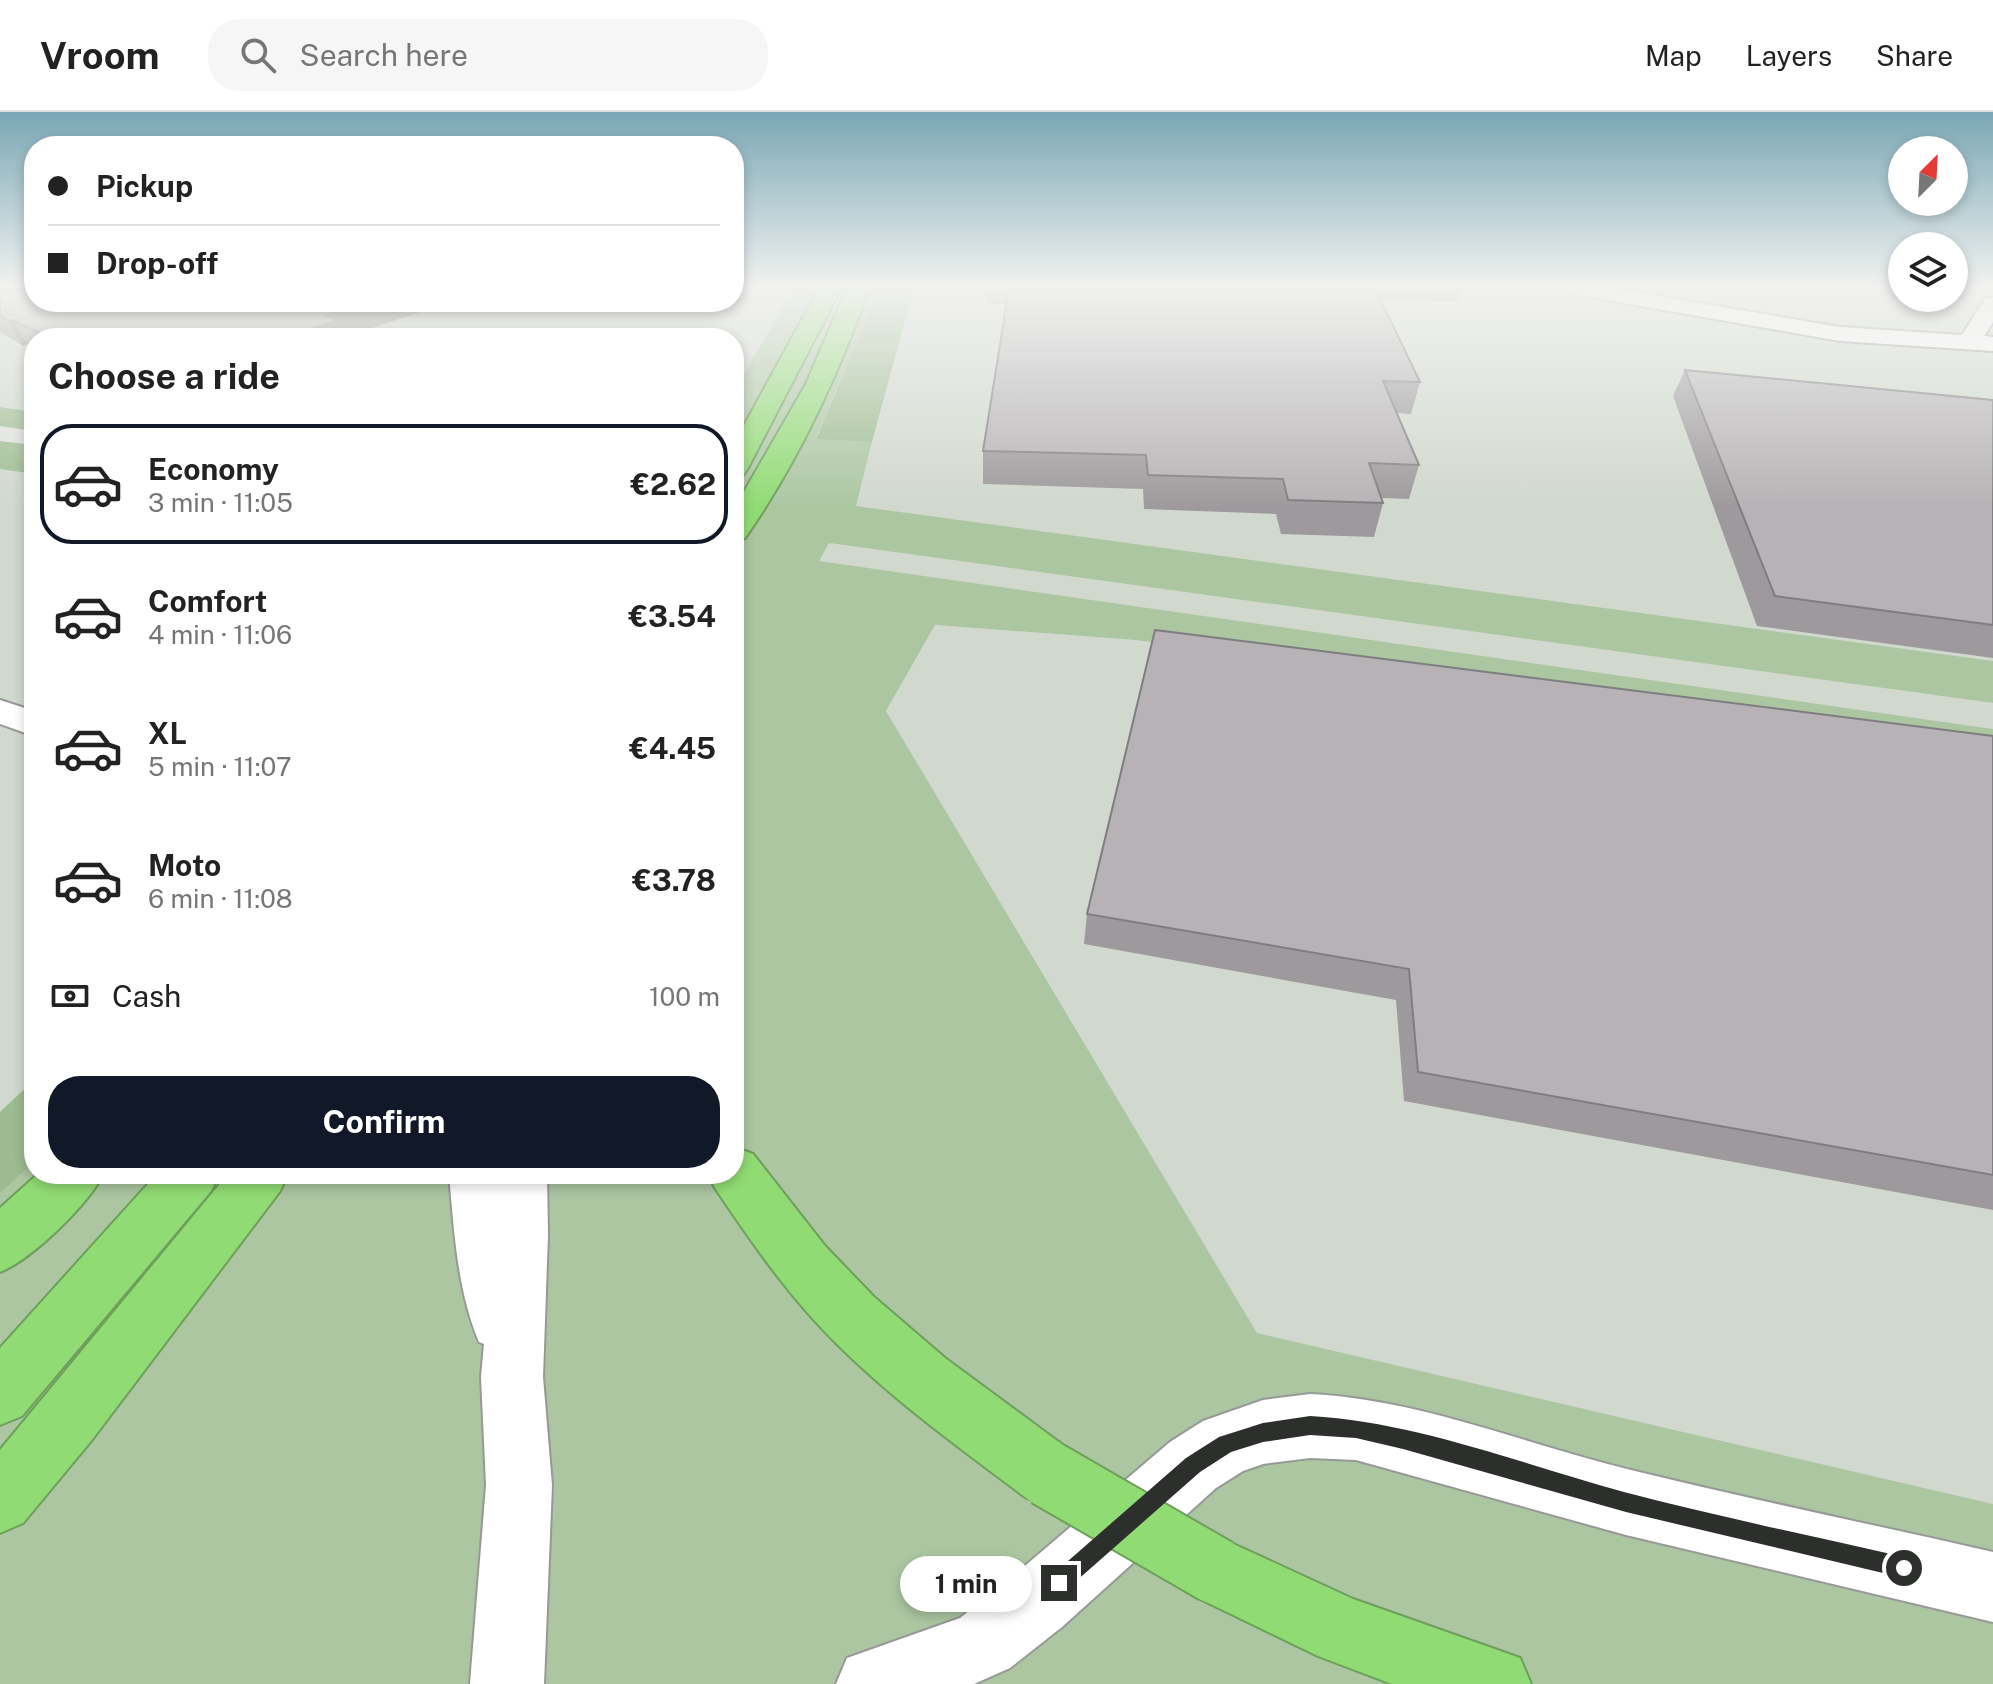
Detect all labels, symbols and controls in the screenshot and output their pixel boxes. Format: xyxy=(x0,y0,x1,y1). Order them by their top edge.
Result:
search box xyxy=(208,19,768,91)
text: Vroom xyxy=(40,33,160,78)
icon: search xyxy=(236,33,280,77)
text: Search here xyxy=(300,37,468,73)
text: Map xyxy=(1645,39,1702,72)
text: Layers xyxy=(1746,39,1832,72)
text: Share xyxy=(1876,39,1953,72)
north arrow xyxy=(1888,136,1968,216)
map controls xyxy=(1888,136,1968,312)
text: Pickup xyxy=(96,168,193,204)
button: layers xyxy=(1888,232,1968,312)
text: Drop-off xyxy=(96,245,218,281)
text: Choose a ride xyxy=(48,355,280,397)
icon: car xyxy=(52,448,124,520)
text: Economy xyxy=(148,451,279,487)
text: €2.62 xyxy=(630,466,716,502)
text: 3 min · 11:05 xyxy=(148,487,293,518)
icon: car xyxy=(52,580,124,652)
text: Comfort xyxy=(148,583,267,619)
text: €3.54 xyxy=(628,598,716,634)
text: 4 min · 11:06 xyxy=(148,619,292,650)
icon: car xyxy=(52,712,124,784)
text: XL xyxy=(148,715,187,751)
text: €4.45 xyxy=(629,730,716,766)
text: 5 min · 11:07 xyxy=(148,751,292,782)
icon: car xyxy=(52,844,124,916)
text: Moto xyxy=(148,847,221,883)
text: €3.78 xyxy=(632,862,716,898)
text: 6 min · 11:08 xyxy=(148,883,293,914)
icon: cash xyxy=(48,974,92,1018)
text: Cash xyxy=(112,978,181,1014)
text: 100 m xyxy=(649,981,720,1012)
button: Confirm xyxy=(48,1076,720,1168)
route start xyxy=(1886,1550,1922,1586)
callout: 1 min xyxy=(899,1555,1031,1611)
route end xyxy=(1041,1565,1077,1601)
text: 1 min xyxy=(935,1568,997,1599)

